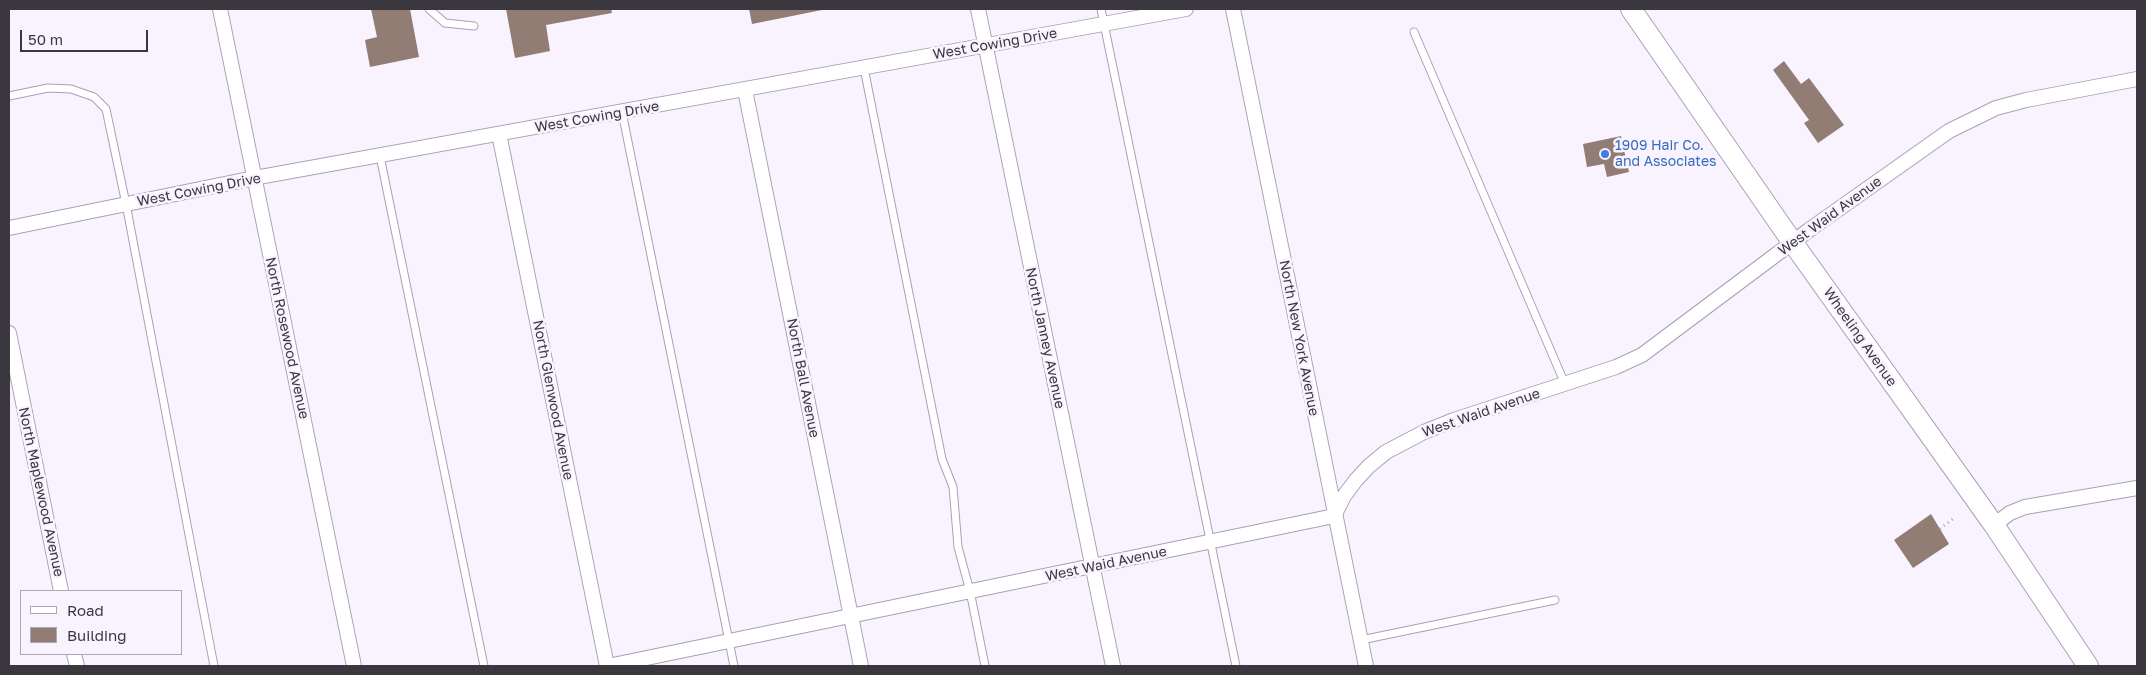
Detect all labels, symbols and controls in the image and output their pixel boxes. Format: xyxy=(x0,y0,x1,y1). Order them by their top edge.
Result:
scale bar xyxy=(22,20,150,52)
street label: West Cowing Drive xyxy=(932,25,1058,63)
text: 50 m xyxy=(28,30,63,48)
street label: West Cowing Drive xyxy=(534,98,660,136)
place label: 1909 Hair Co. and Associates xyxy=(1615,138,1716,170)
marker: 1909 Hair Co. and Associates xyxy=(1599,148,1611,160)
street label: West Cowing Drive xyxy=(136,170,262,210)
street label: West Waid Avenue xyxy=(1775,173,1885,259)
street label: North Rosewood Avenue xyxy=(262,255,312,421)
street label: North New York Avenue xyxy=(1276,259,1322,417)
street label: North Janney Avenue xyxy=(1022,266,1068,410)
street label: Wheeling Avenue xyxy=(1820,284,1900,390)
street label: North Ball Avenue xyxy=(783,317,823,439)
street label: North Glenwood Avenue xyxy=(529,318,577,482)
street label: West Waid Avenue xyxy=(1420,385,1542,441)
street label: North Maplewood Avenue xyxy=(15,406,67,578)
street label: West Waid Avenue xyxy=(1044,543,1168,585)
legend xyxy=(20,590,182,655)
text: Road xyxy=(67,601,104,619)
text: Building xyxy=(67,626,127,644)

